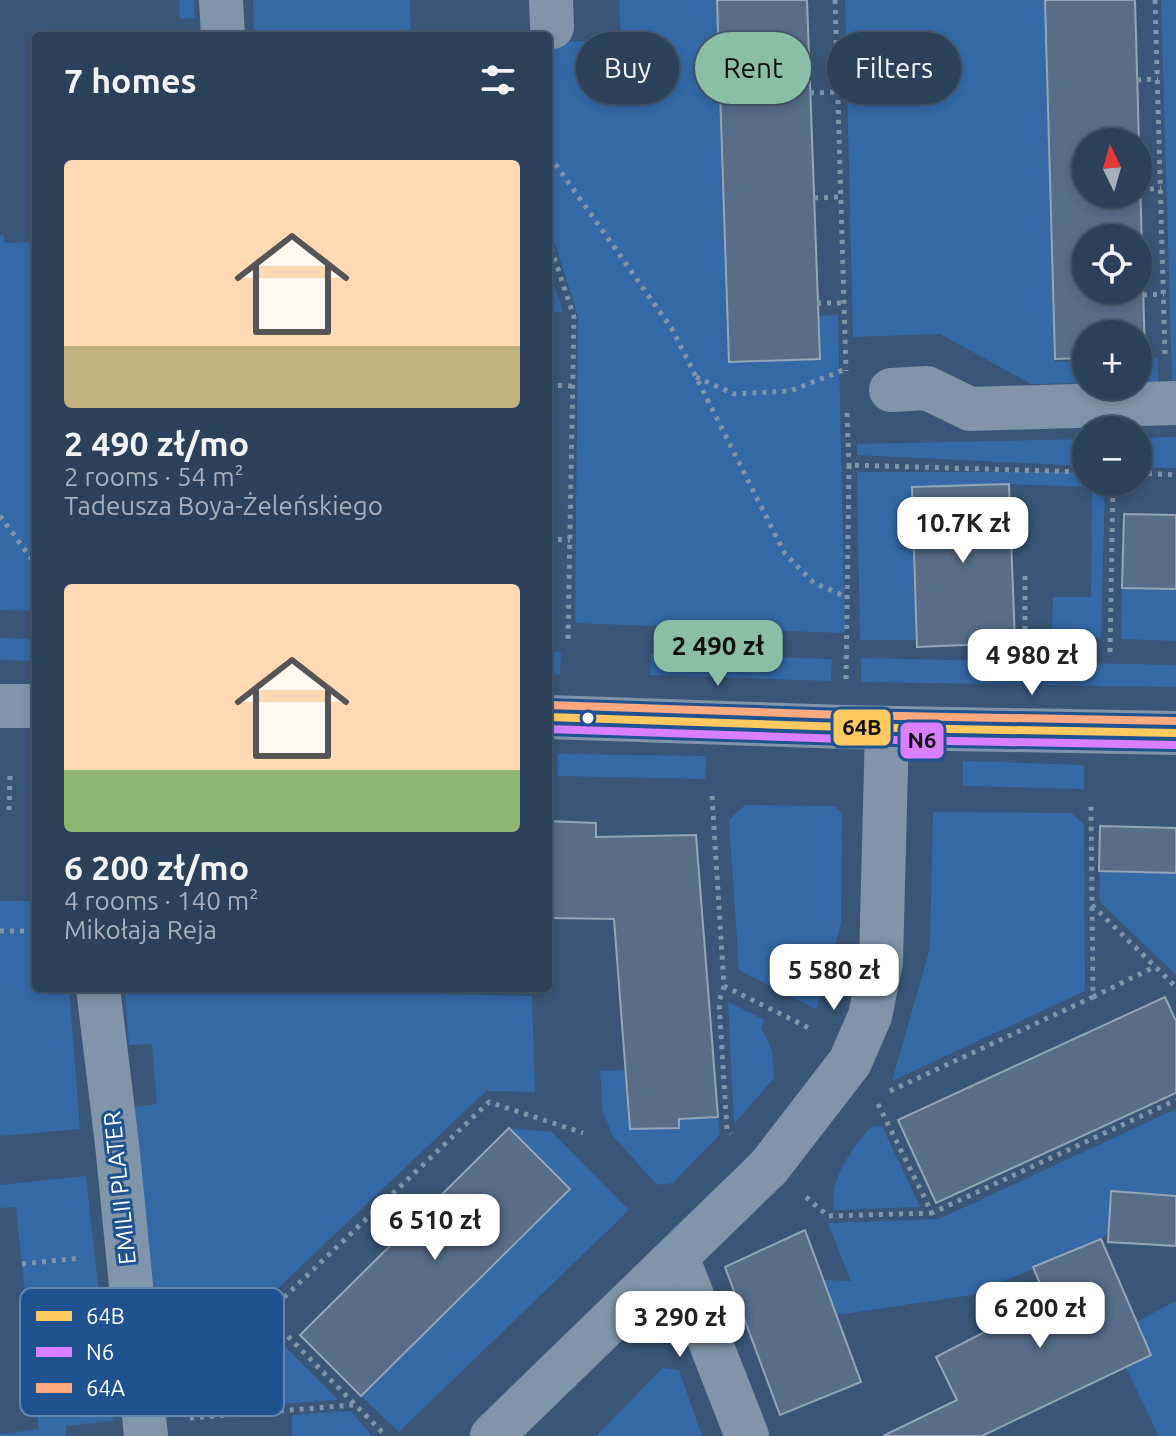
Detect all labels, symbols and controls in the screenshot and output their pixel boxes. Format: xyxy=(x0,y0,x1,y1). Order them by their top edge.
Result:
chip: Buy xyxy=(576,32,679,104)
chip: Rent xyxy=(695,32,811,104)
chip: Filters xyxy=(827,32,961,104)
icon: filters xyxy=(476,58,520,102)
text: 7 homes xyxy=(64,61,197,99)
north arrow xyxy=(1072,128,1152,208)
map controls xyxy=(1072,128,1152,496)
icon: home xyxy=(220,212,364,356)
button: locate xyxy=(1072,224,1152,304)
button: + xyxy=(1072,320,1152,400)
button: − xyxy=(1072,416,1152,496)
text: 2 490 zł/mo xyxy=(64,424,249,462)
text: 2 rooms · 54 m² xyxy=(64,462,244,491)
text: Tadeusza Boya-Żeleńskiego xyxy=(64,491,383,520)
pin: 10.7K zł xyxy=(880,497,1046,565)
text: 10.7K zł xyxy=(915,508,1011,537)
pin: 2 490 zł xyxy=(635,620,801,688)
pin: 4 980 zł xyxy=(949,629,1115,697)
text: 2 490 zł xyxy=(672,631,764,660)
icon: home xyxy=(220,636,364,780)
text: 4 980 zł xyxy=(986,640,1078,669)
line badge: 64B xyxy=(832,708,892,747)
unlabelled marker xyxy=(580,710,596,726)
text: 64B xyxy=(842,714,882,739)
line badge: N6 xyxy=(899,721,945,760)
text: N6 xyxy=(908,727,936,752)
text: 6 200 zł/mo xyxy=(64,848,249,886)
text: 4 rooms · 140 m² xyxy=(64,886,259,915)
text: Mikołaja Reja xyxy=(64,915,217,944)
pin: 5 580 zł xyxy=(751,944,917,1012)
text: 5 580 zł xyxy=(788,955,880,984)
street label: EMILII PLATER xyxy=(98,1110,141,1266)
pin: 6 510 zł xyxy=(352,1194,518,1262)
text: 6 510 zł xyxy=(389,1205,481,1234)
pin: 6 200 zł xyxy=(957,1282,1123,1350)
legend xyxy=(20,1288,284,1416)
pin: 3 290 zł xyxy=(597,1291,763,1359)
text: 6 200 zł xyxy=(994,1293,1086,1322)
text: 3 290 zł xyxy=(634,1302,726,1331)
text: 64B xyxy=(86,1303,125,1328)
text: N6 xyxy=(86,1339,114,1364)
text: 64A xyxy=(86,1375,126,1400)

